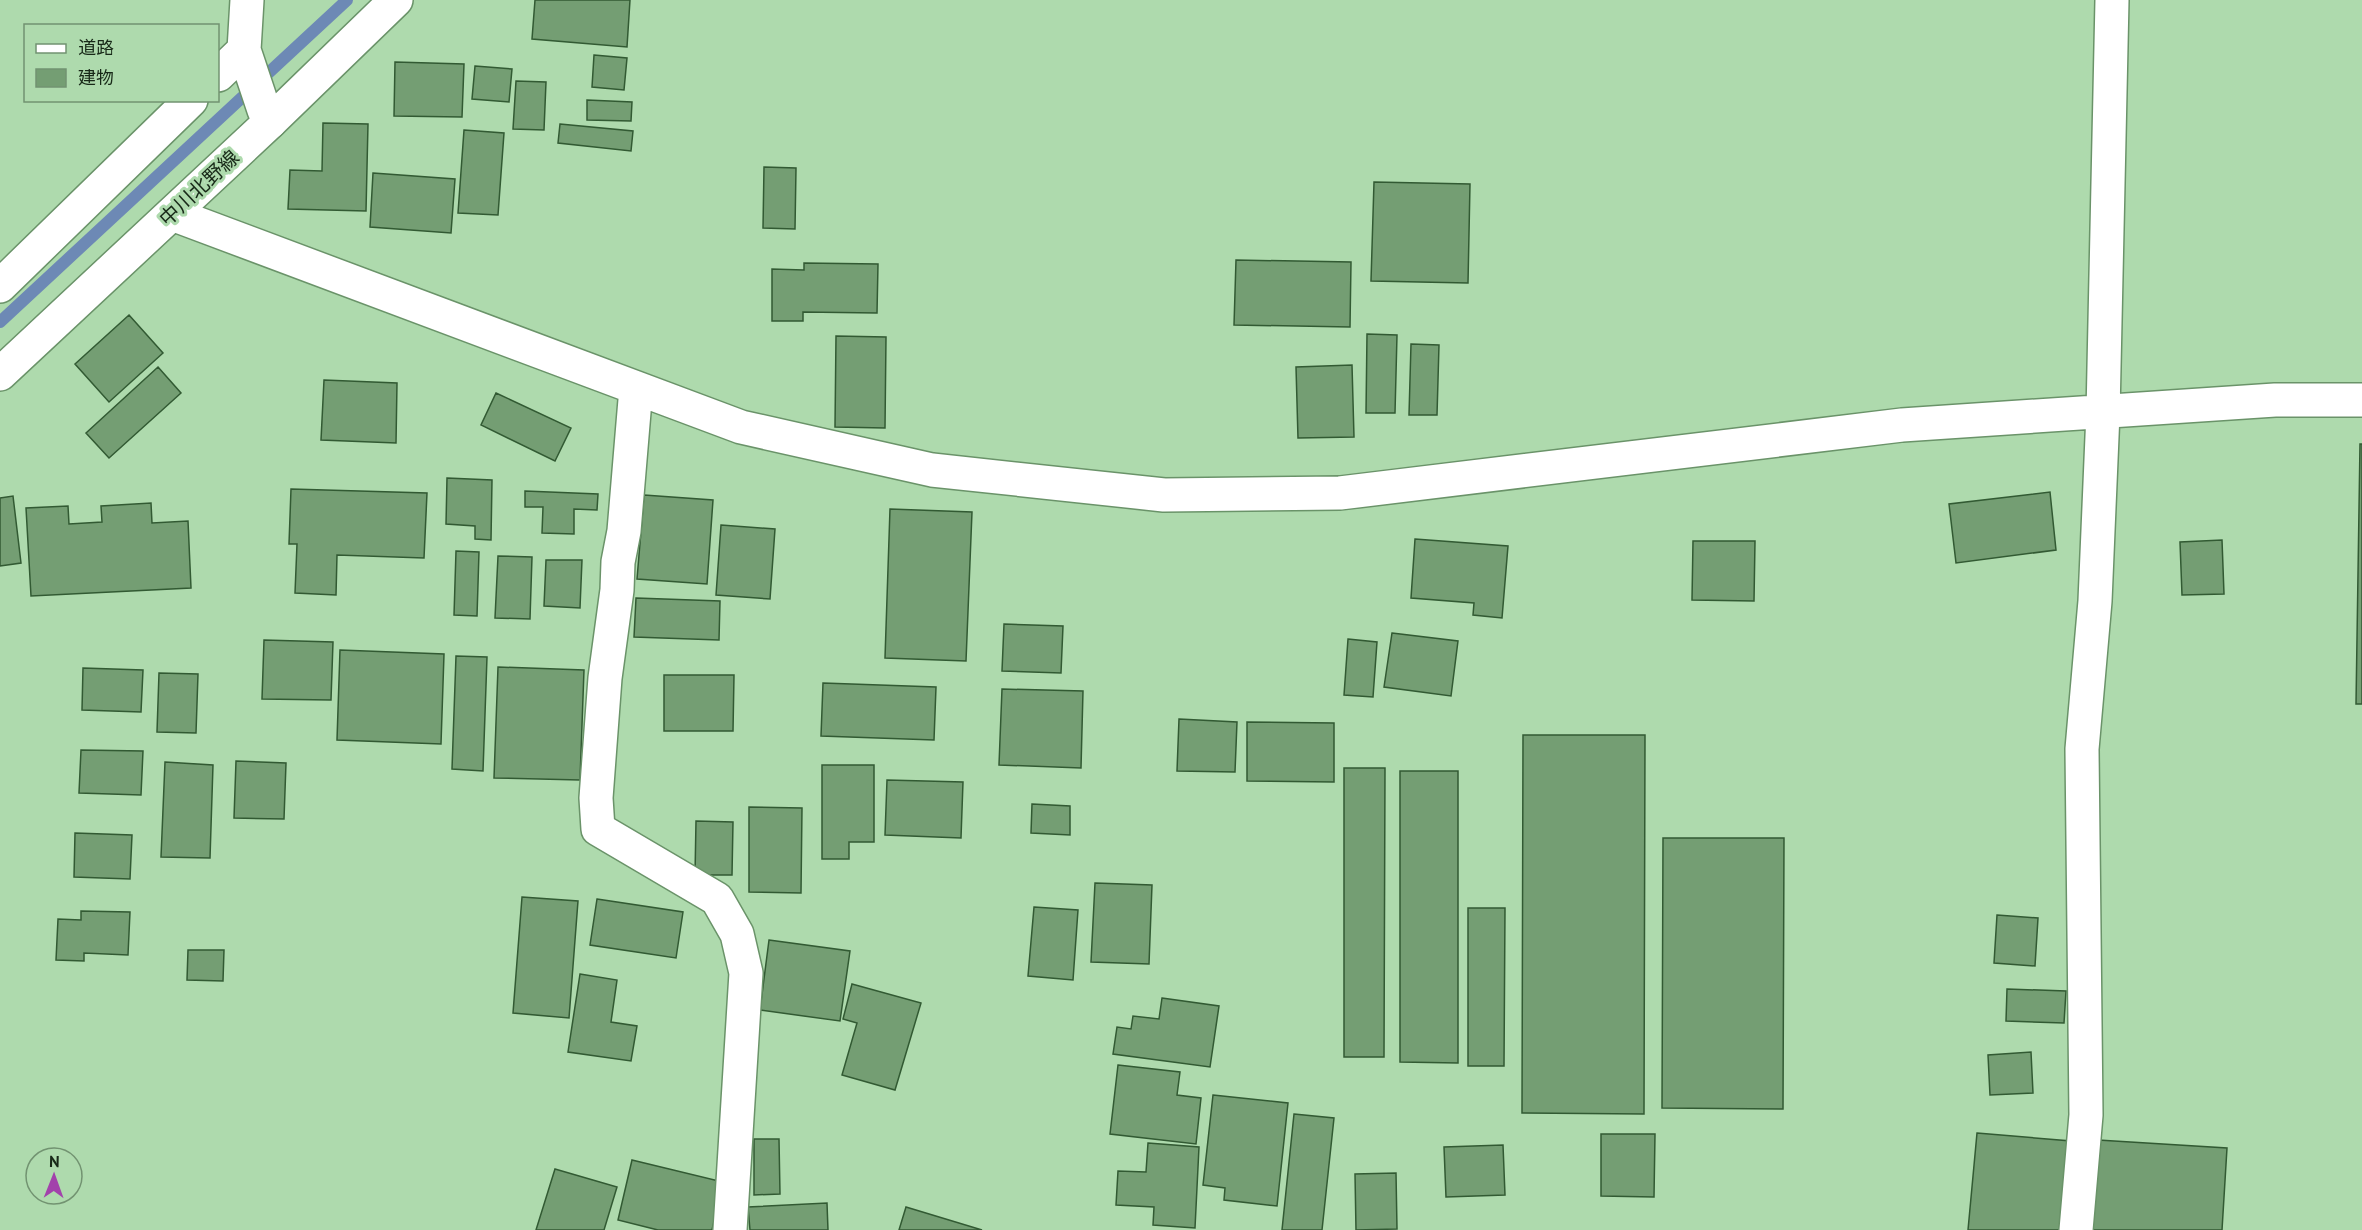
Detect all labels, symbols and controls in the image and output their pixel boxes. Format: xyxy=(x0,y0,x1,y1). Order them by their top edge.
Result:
legend xyxy=(24,24,219,102)
text: 道路 xyxy=(78,36,114,59)
text: 建物 xyxy=(78,66,114,89)
street label: 中川北野線 xyxy=(154,144,244,232)
north arrow xyxy=(24,1146,84,1206)
text: N xyxy=(49,1151,60,1171)

